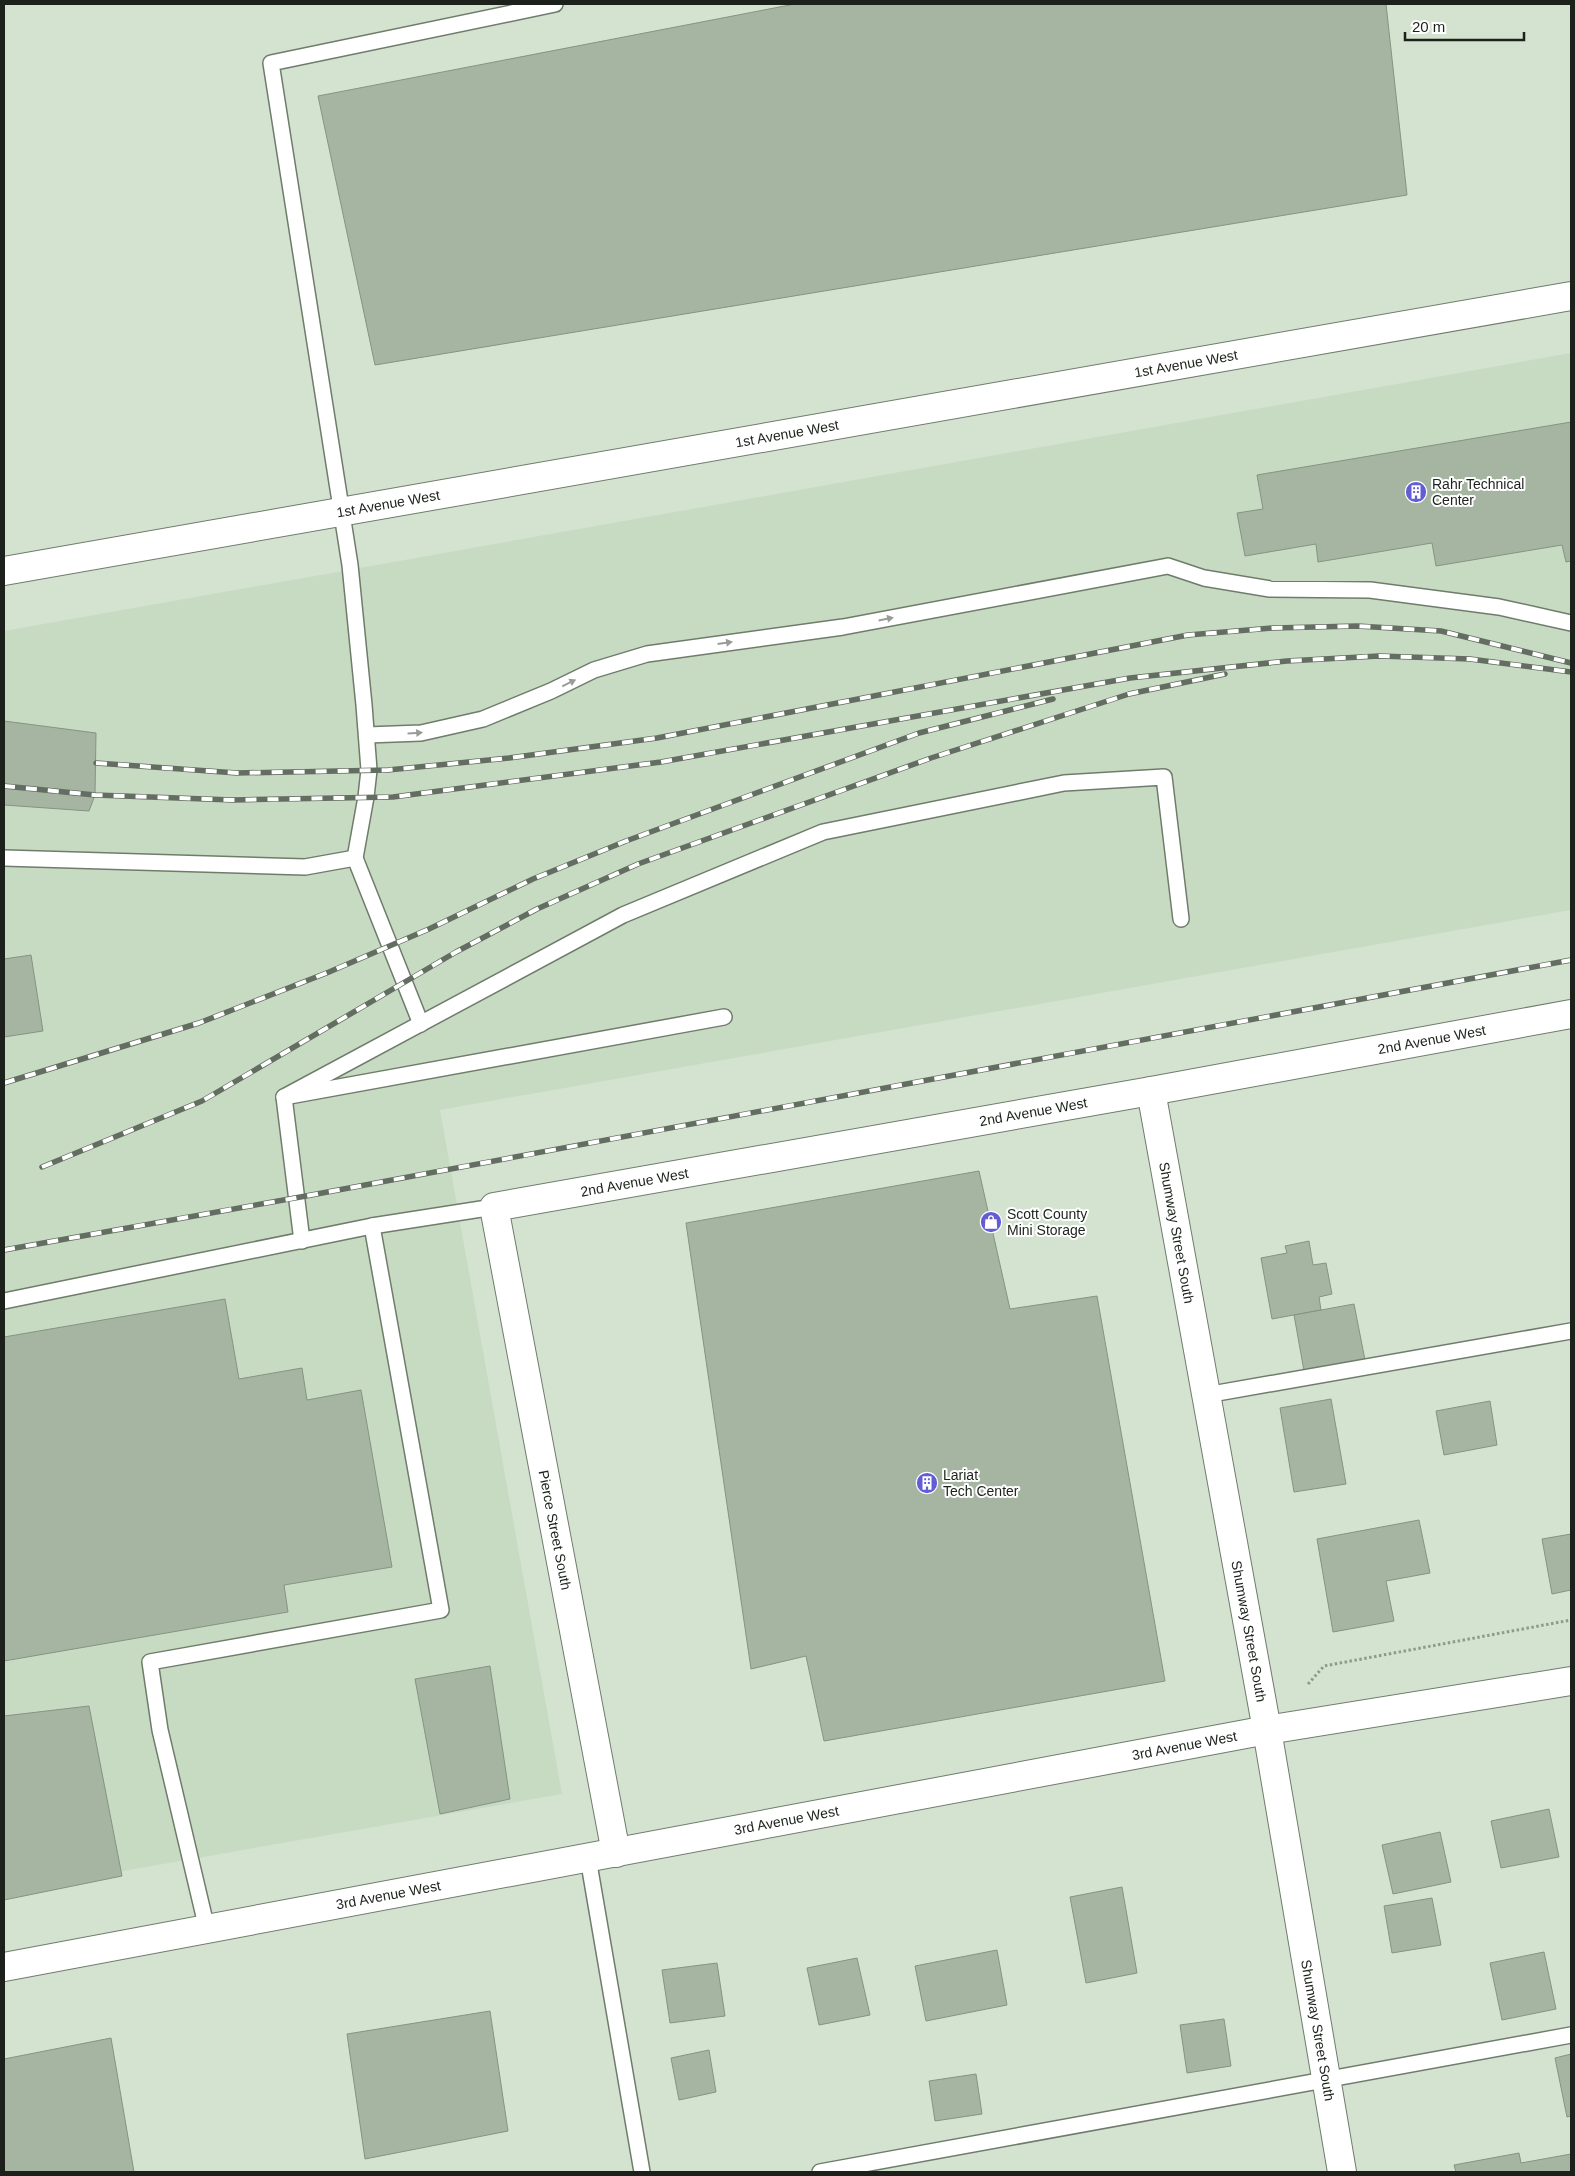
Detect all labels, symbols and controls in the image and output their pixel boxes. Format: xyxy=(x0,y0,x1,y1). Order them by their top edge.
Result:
scale bar xyxy=(1405,10,1524,42)
text: 20 m xyxy=(1412,18,1445,35)
street label: 1st Avenue West xyxy=(1133,347,1239,380)
street label: 1st Avenue West xyxy=(734,417,840,451)
place label: Rahr Technical Center xyxy=(1432,476,1524,508)
building icon: Rahr Technical Center xyxy=(1404,480,1428,504)
street label: 1st Avenue West xyxy=(335,487,441,521)
one-way arrow xyxy=(878,614,894,622)
one-way arrow xyxy=(718,638,734,646)
one-way arrow xyxy=(562,678,576,686)
one-way arrow xyxy=(408,728,424,736)
street label: 2nd Avenue West xyxy=(1377,1022,1487,1057)
street label: 2nd Avenue West xyxy=(978,1094,1089,1129)
street label: Shumway Street South xyxy=(1156,1161,1197,1305)
street label: 2nd Avenue West xyxy=(579,1165,690,1200)
place label: Scott County Mini Storage xyxy=(1007,1206,1087,1238)
shop icon: Scott County Mini Storage xyxy=(979,1210,1003,1234)
place label: Lariat Tech Center xyxy=(943,1467,1019,1499)
street label: Pierce Street South xyxy=(536,1469,574,1591)
building icon: Lariat Tech Center xyxy=(915,1471,939,1495)
street label: Shumway Street South xyxy=(1228,1559,1270,1703)
street label: 3rd Avenue West xyxy=(1131,1728,1238,1763)
street label: 3rd Avenue West xyxy=(733,1803,840,1838)
street label: 3rd Avenue West xyxy=(335,1877,442,1913)
street label: Shumway Street South xyxy=(1298,1958,1338,2102)

